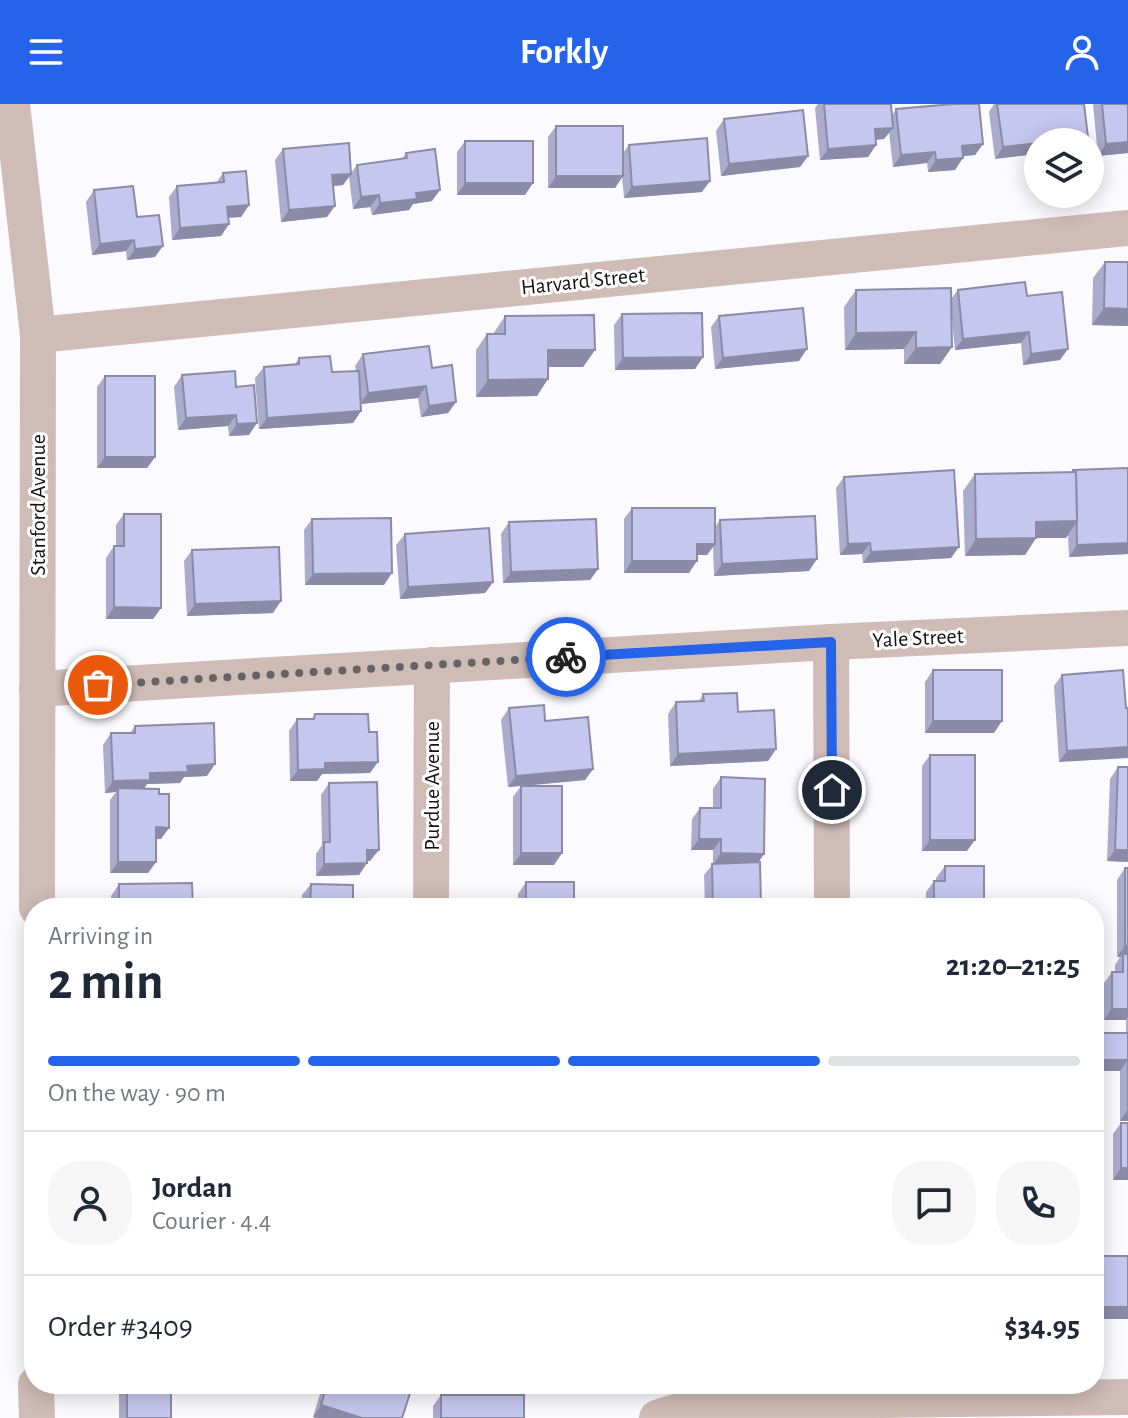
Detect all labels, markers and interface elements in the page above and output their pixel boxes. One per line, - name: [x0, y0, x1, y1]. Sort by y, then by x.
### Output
- icon: menu: [24, 30, 68, 74]
- icon: person: [1060, 30, 1104, 74]
- text: Forkly: [520, 34, 608, 70]
- map controls: [1024, 128, 1104, 208]
- button: layers: [1024, 128, 1104, 208]
- street label: Harvard Street: [520, 264, 646, 298]
- street label: Stanford Avenue: [27, 434, 49, 576]
- courier: [526, 617, 606, 697]
- street label: Yale Street: [872, 625, 964, 651]
- icon: bike: [544, 635, 588, 679]
- pin: [64, 651, 132, 719]
- icon: bag: [76, 663, 120, 707]
- street label: Purdue Avenue: [421, 721, 443, 851]
- pin: [798, 756, 866, 824]
- icon: home: [810, 768, 854, 812]
- text: Arriving in: [48, 923, 153, 949]
- text: 21:20–21:25: [946, 951, 1080, 981]
- text: 2 min: [48, 956, 163, 1008]
- text: On the way · 90 m: [48, 1080, 226, 1106]
- button: person: [48, 1161, 132, 1245]
- button: chat: [892, 1161, 976, 1245]
- button: phone: [996, 1161, 1080, 1245]
- text: Jordan: [152, 1173, 232, 1203]
- text: Courier · 4.4: [152, 1208, 271, 1234]
- text: Order #3409: [48, 1312, 193, 1342]
- text: $34.95: [1004, 1312, 1080, 1342]

